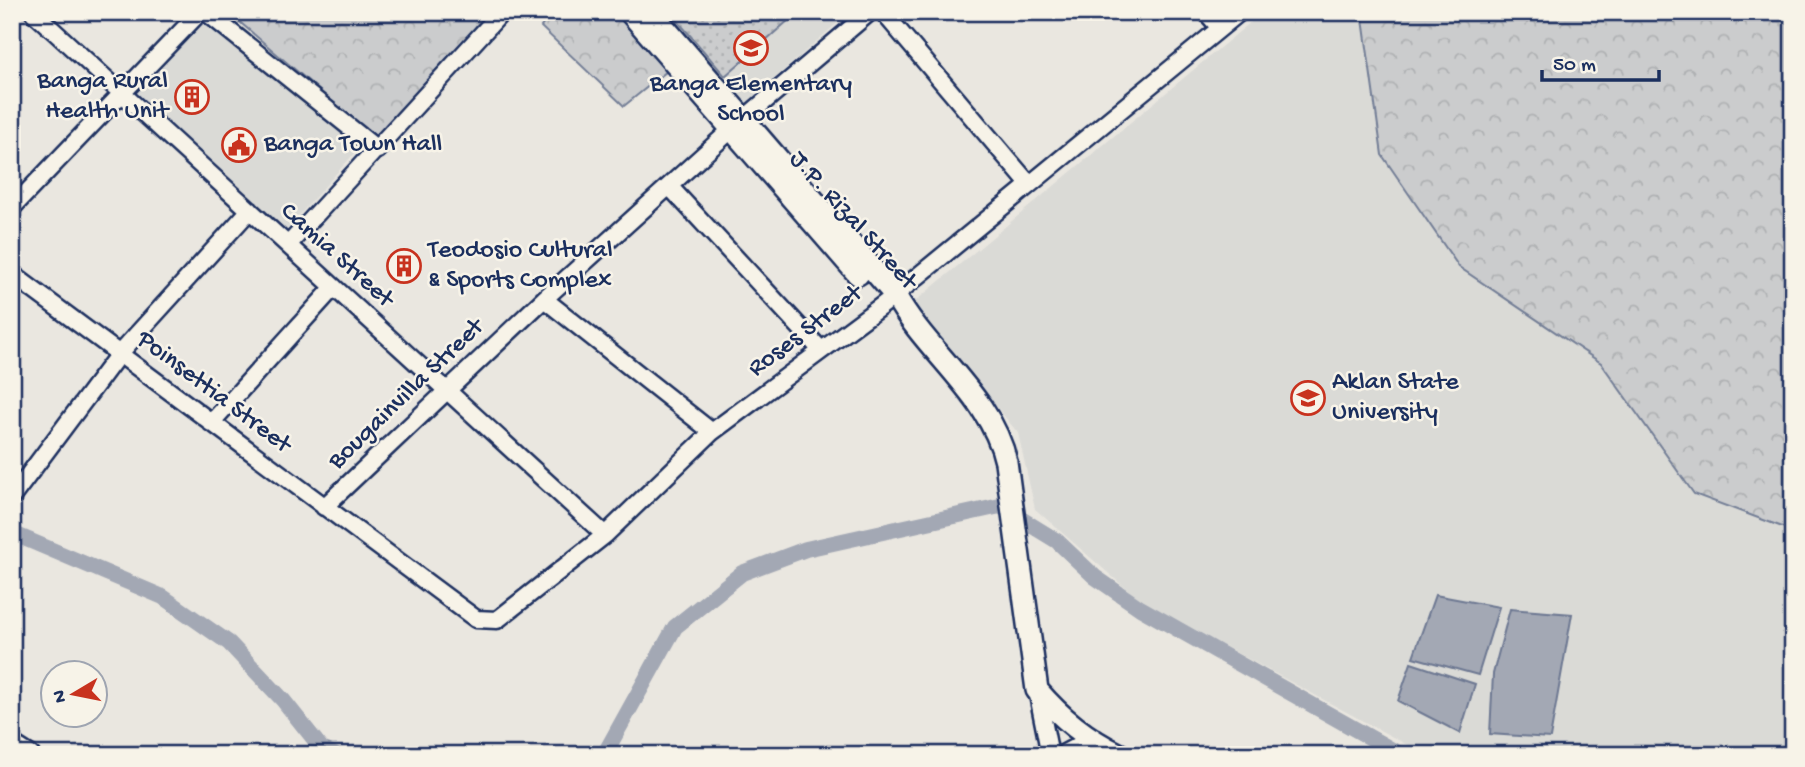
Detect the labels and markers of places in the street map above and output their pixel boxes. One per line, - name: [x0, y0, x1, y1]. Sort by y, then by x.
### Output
- school or university icon: Banga Elementary School: [732, 29, 770, 67]
- place label: Banga Rural Health Unit: [36, 67, 170, 128]
- place label: Banga Elementary School: [649, 70, 852, 131]
- building icon: Banga Rural Health Unit: [173, 78, 211, 116]
- public building icon: Banga Town Hall: [220, 126, 258, 164]
- place label: Banga Town Hall: [263, 130, 442, 161]
- place label: Teodosio Cultural & Sports Complex: [426, 236, 613, 297]
- building icon: Teodosio Cultural & Sports Complex: [385, 247, 423, 285]
- place label: Aklan State University: [1332, 368, 1459, 429]
- school or university icon: Aklan State University: [1289, 379, 1327, 417]

